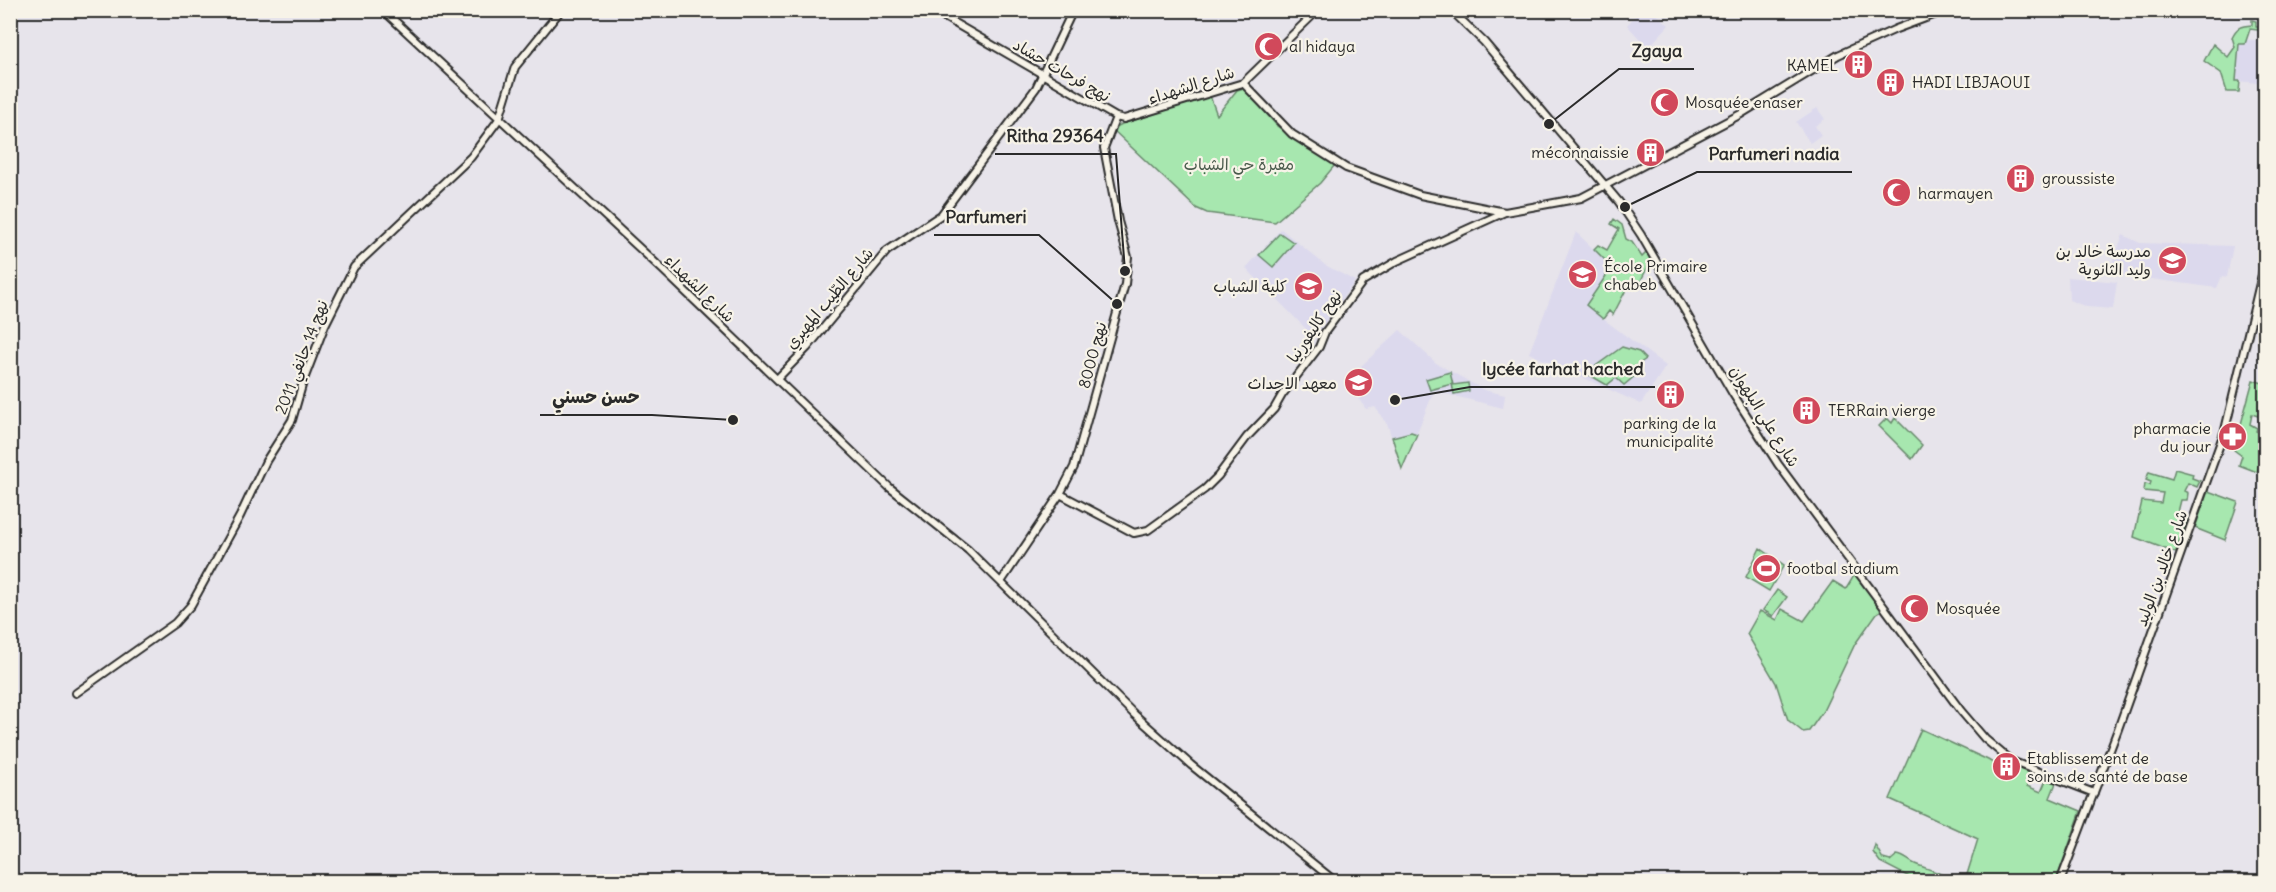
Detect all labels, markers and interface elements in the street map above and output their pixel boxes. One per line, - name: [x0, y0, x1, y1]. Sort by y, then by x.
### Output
- mosque icon: al hidaya: [1252, 30, 1284, 62]
- callout: Zgaya: [1619, 33, 1694, 69]
- street label: نهج فرحات حشاد: [1009, 34, 1114, 107]
- place label: al hidaya: [1289, 36, 1355, 56]
- text: Zgaya: [1632, 39, 1682, 62]
- building icon: KAMEL: [1843, 49, 1875, 81]
- place label: KAMEL: [1787, 55, 1838, 75]
- street label: شارع الشهداء: [1145, 62, 1237, 110]
- building icon: HADI LIBJAOUI: [1875, 66, 1907, 98]
- place label: HADI LIBJAOUI: [1912, 72, 2030, 92]
- mosque icon: Mosquée enaser: [1648, 86, 1680, 118]
- place label: Mosquée enaser: [1685, 92, 1803, 112]
- callout: Ritha 29364: [995, 118, 1116, 154]
- text: Ritha 29364: [1006, 124, 1104, 147]
- building icon: méconnaissie: [1634, 136, 1666, 168]
- callout: Parfumeri nadia: [1697, 136, 1852, 172]
- place label: méconnaissie: [1531, 142, 1629, 162]
- text: Parfumeri nadia: [1708, 142, 1840, 165]
- park label: مقبرة حي الشباب: [1184, 154, 1294, 179]
- building icon: groussiste: [2005, 162, 2037, 194]
- place label: groussiste: [2042, 168, 2115, 188]
- mosque icon: harmayen: [1881, 177, 1913, 209]
- place label: harmayen: [1918, 183, 1993, 203]
- callout: Parfumeri: [934, 199, 1039, 235]
- text: Parfumeri: [945, 205, 1027, 228]
- place label: مدرسة خالد بن وليد الثانوية: [2056, 241, 2151, 280]
- street label: شارع الطّيب المهيري: [781, 243, 879, 354]
- school or university icon: مدرسة خالد بن وليد الثانوية: [2156, 244, 2188, 276]
- street label: شارع الشهداء: [659, 250, 739, 328]
- place label: École Primaire chabeb: [1604, 256, 1707, 294]
- school or university icon: École Primaire chabeb: [1567, 259, 1599, 291]
- school or university icon: كلية الشباب: [1292, 270, 1324, 302]
- place label: كلية الشباب: [1213, 276, 1287, 296]
- street label: نهح كاليفورنيا: [1282, 286, 1346, 367]
- street label: نهج 14 جانفي 2011: [270, 297, 337, 419]
- street label: نهج 8000: [1073, 319, 1111, 391]
- callout: lycée farhat hached: [1470, 351, 1655, 387]
- text: lycée farhat hached: [1482, 357, 1644, 380]
- street label: شارع علي البلهوان: [1722, 362, 1804, 473]
- school or university icon: معهد الاحداث: [1342, 367, 1374, 399]
- place label: معهد الاحداث: [1248, 373, 1337, 393]
- callout: حسن حسني: [540, 379, 652, 415]
- building icon: parking de la municipalité: [1654, 379, 1686, 411]
- text: حسن حسني: [552, 385, 640, 413]
- building icon: TERRain vierge: [1791, 394, 1823, 426]
- place label: TERRain vierge: [1828, 400, 1936, 420]
- place label: parking de la municipalité: [1623, 413, 1717, 451]
- place label: pharmacie du jour: [2134, 418, 2211, 456]
- pharmacy icon: pharmacie du jour: [2216, 421, 2248, 453]
- street label: شارع خالد بن الوليد: [2131, 507, 2193, 630]
- sports icon: footbal stadium: [1750, 552, 1782, 584]
- place label: footbal stadium: [1787, 558, 1899, 578]
- mosque icon: Mosquée: [1899, 592, 1931, 624]
- place label: Mosquée: [1936, 598, 2000, 618]
- place label: Etablissement de soins de santé de base: [2027, 748, 2188, 786]
- building icon: Etablissement de soins de santé de base: [1990, 751, 2022, 783]

